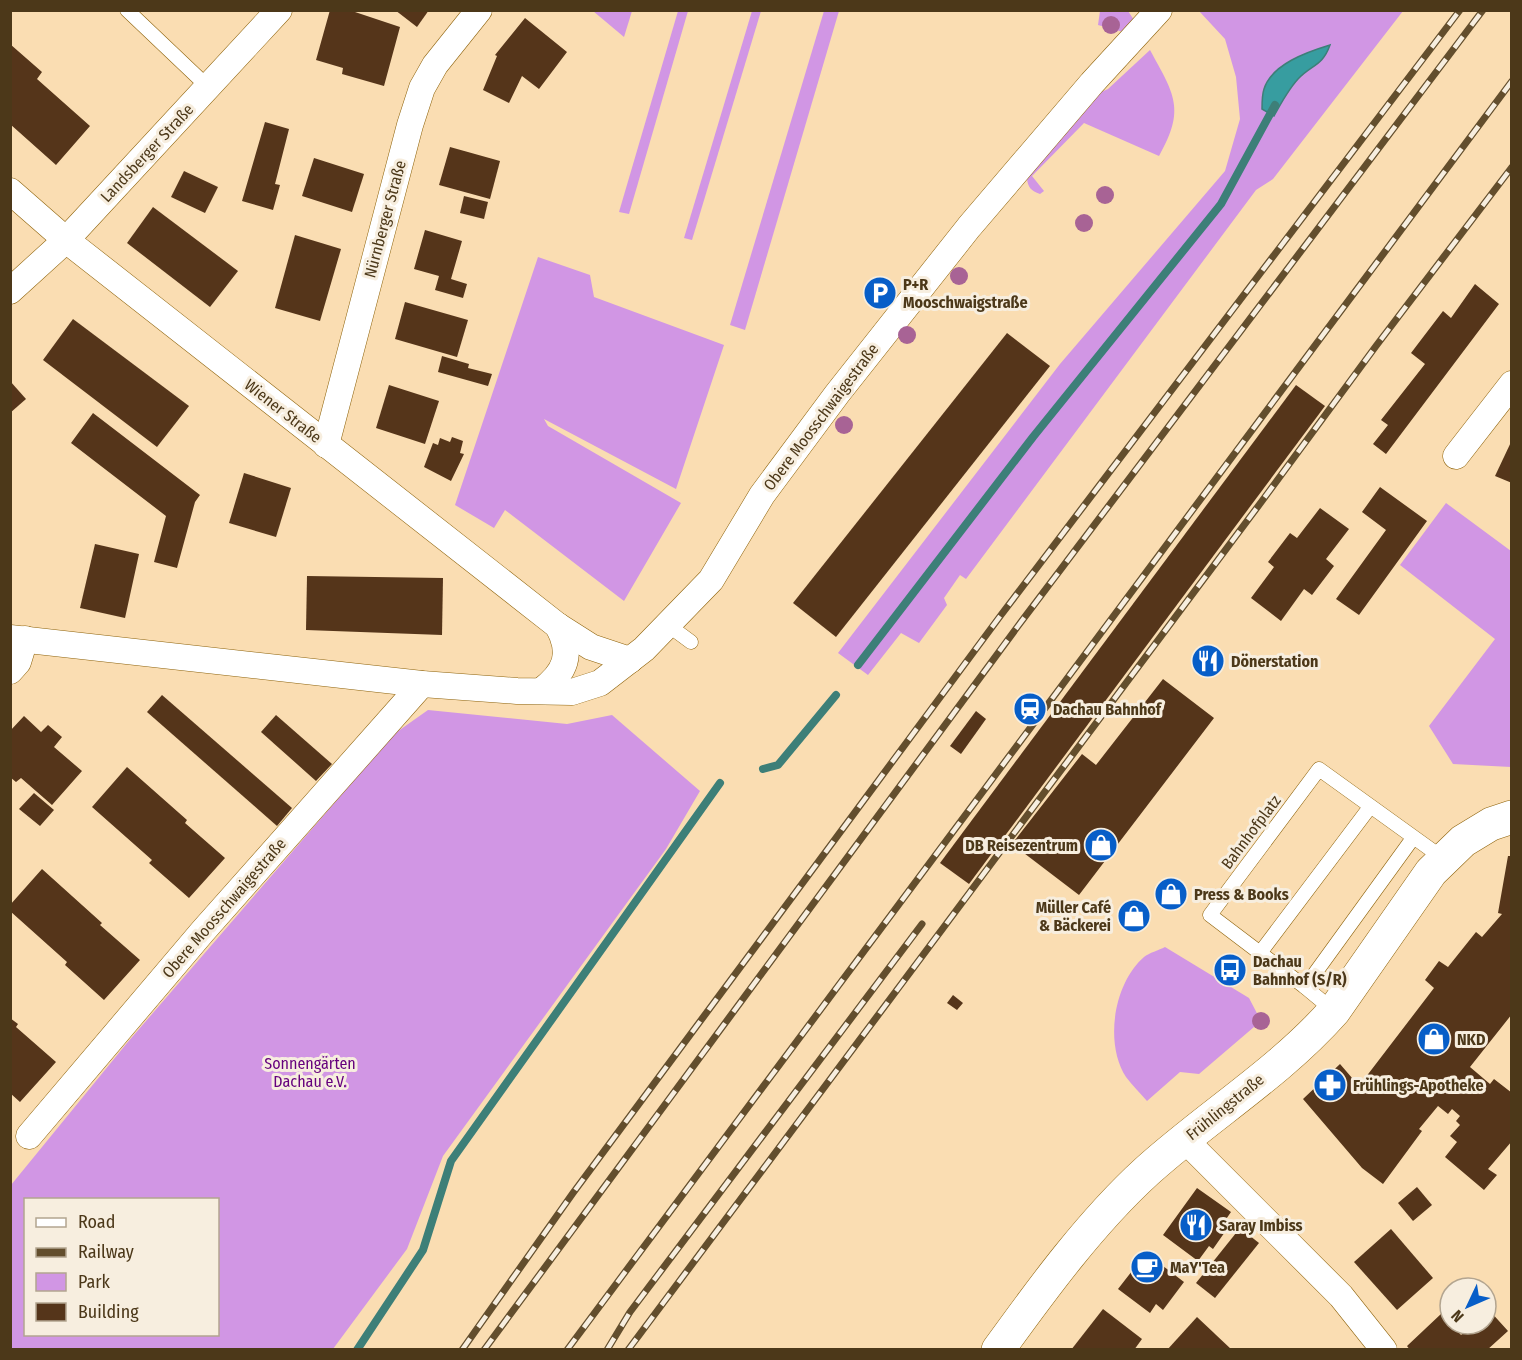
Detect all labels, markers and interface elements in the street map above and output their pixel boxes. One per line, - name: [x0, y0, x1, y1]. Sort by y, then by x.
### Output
- street label: Landsberger Straße: [97, 100, 197, 206]
- street label: Nürnberger Straße: [360, 158, 410, 280]
- parking icon: P+R Mooschwaigstraße: [862, 275, 898, 311]
- place label: P+R Mooschwaigstraße: [903, 275, 1028, 312]
- street label: Obere Moosschwaigestraße: [760, 340, 883, 494]
- street label: Wiener Straße: [241, 375, 325, 447]
- restaurant icon: Dönerstation: [1190, 643, 1226, 679]
- place label: Dönerstation: [1231, 652, 1318, 671]
- station icon: Dachau Bahnhof: [1012, 691, 1048, 727]
- place label: Dachau Bahnhof: [1053, 700, 1163, 719]
- street label: Bahnhofplatz: [1217, 791, 1285, 873]
- shop icon: DB Reisezentrum: [1083, 827, 1119, 863]
- street label: Obere Moosschwaigestraße: [158, 834, 290, 982]
- place label: DB Reisezentrum: [965, 836, 1078, 855]
- shop icon: Press & Books: [1153, 876, 1189, 912]
- place label: Press & Books: [1194, 885, 1289, 904]
- place label: Müller Café & Bäckerei: [1036, 898, 1111, 935]
- shop icon: Müller Café & Bäckerei: [1116, 898, 1152, 934]
- bus stop icon: Dachau Bahnhof (S/R): [1212, 952, 1248, 988]
- place label: Dachau Bahnhof (S/R): [1253, 952, 1347, 989]
- shop icon: NKD: [1416, 1021, 1452, 1057]
- place label: NKD: [1457, 1030, 1486, 1049]
- park label: Sonnengärten Dachau e.V.: [264, 1054, 356, 1091]
- pharmacy icon: Frühlings-Apotheke: [1312, 1067, 1348, 1103]
- street label: Frühlingstraße: [1182, 1070, 1268, 1144]
- place label: Frühlings-Apotheke: [1353, 1076, 1484, 1095]
- legend: [24, 1198, 219, 1336]
- restaurant icon: Saray Imbiss: [1178, 1207, 1214, 1243]
- text: Road: [78, 1211, 115, 1233]
- place label: Saray Imbiss: [1219, 1216, 1303, 1235]
- text: Railway: [78, 1241, 134, 1263]
- cafe icon: MaY'Tea: [1129, 1249, 1165, 1285]
- place label: MaY'Tea: [1170, 1258, 1225, 1277]
- text: Park: [78, 1271, 111, 1293]
- north arrow: [1438, 1276, 1498, 1336]
- text: Building: [78, 1301, 139, 1323]
- text: N: [1447, 1306, 1468, 1326]

